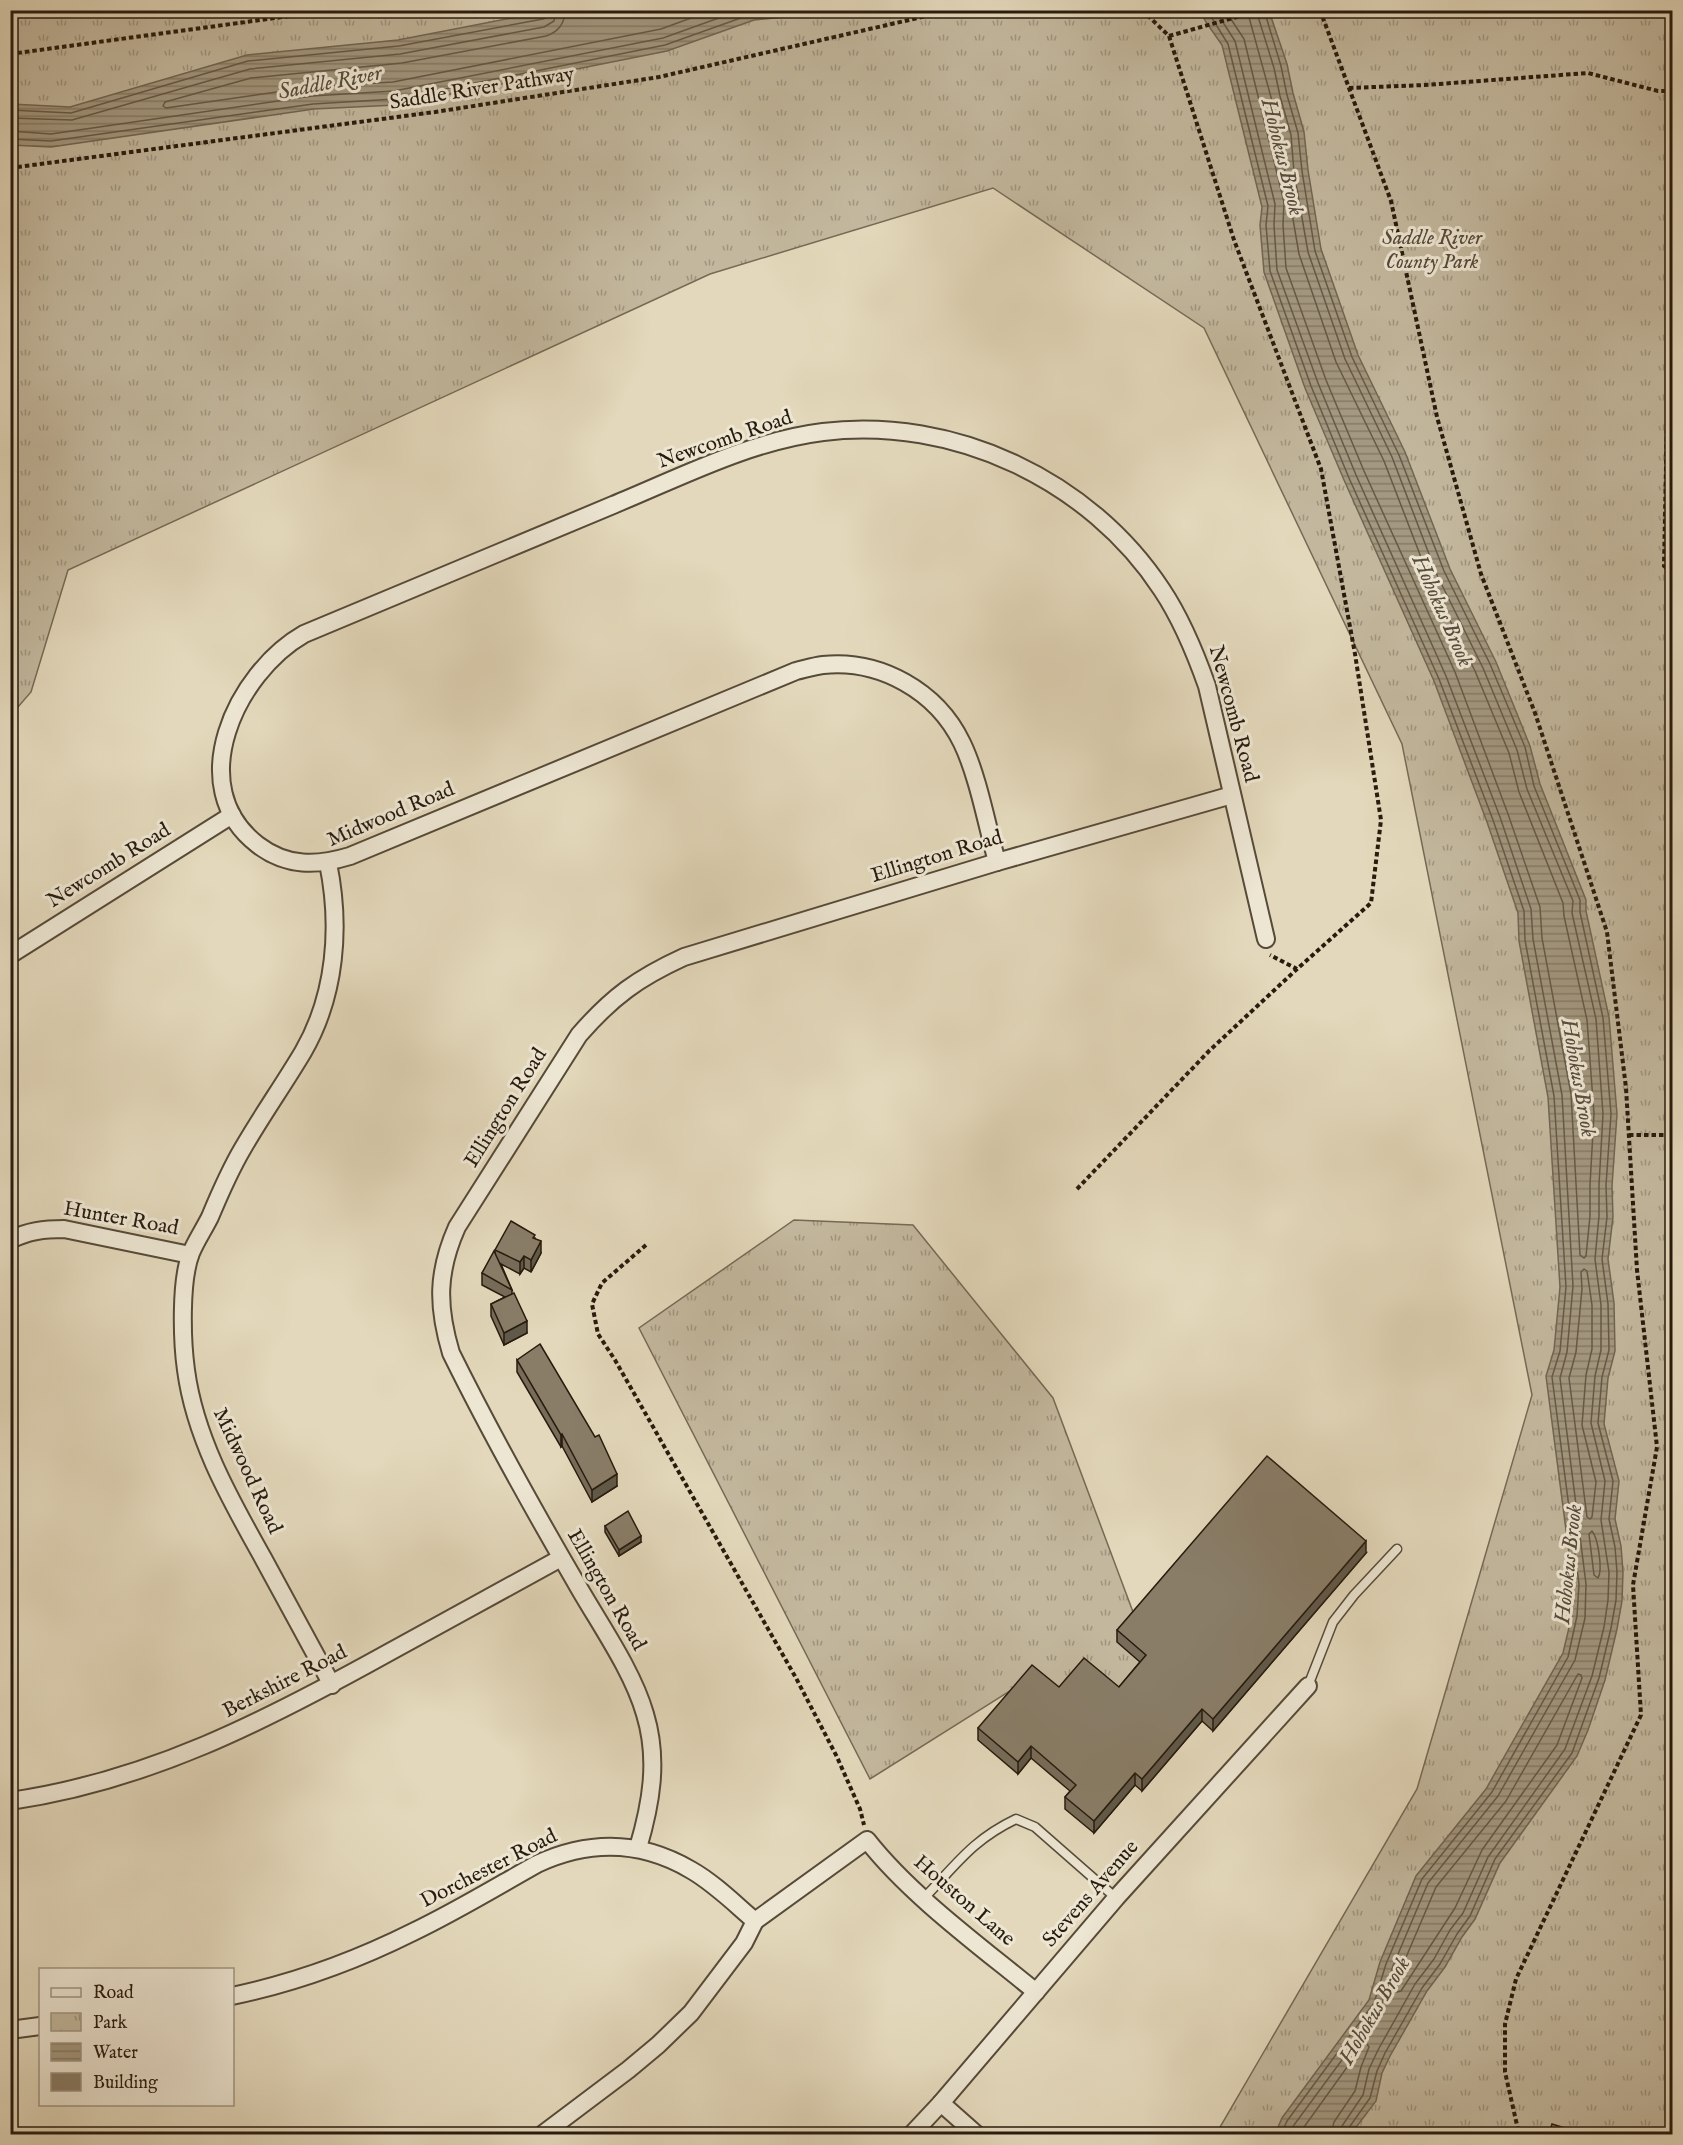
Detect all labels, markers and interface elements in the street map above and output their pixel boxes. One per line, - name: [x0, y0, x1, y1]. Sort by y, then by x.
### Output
- water label: Saddle River: [276, 59, 386, 107]
- street label: Saddle River Pathway: [388, 61, 577, 117]
- water label: Hohokus Brook: [1254, 95, 1310, 219]
- park label: Saddle River County Park: [1382, 225, 1483, 276]
- street label: Newcomb Road: [654, 404, 797, 476]
- water label: Hohokus Brook: [1404, 550, 1479, 672]
- street label: Newcomb Road: [1202, 643, 1264, 786]
- street label: Midwood Road: [323, 776, 460, 854]
- street label: Newcomb Road: [42, 817, 176, 915]
- street label: Ellington Road: [868, 824, 1007, 890]
- water label: Hohokus Brook: [1554, 1016, 1602, 1140]
- street label: Ellington Road: [459, 1043, 554, 1173]
- street label: Hunter Road: [61, 1196, 181, 1243]
- street label: Midwood Road: [206, 1404, 288, 1539]
- water label: Hohokus Brook: [1549, 1503, 1589, 1626]
- street label: Ellington Road: [560, 1524, 652, 1656]
- street label: Berkshire Road: [218, 1639, 352, 1725]
- street label: Dorchester Road: [416, 1823, 562, 1915]
- street label: Stevens Avenue: [1037, 1834, 1145, 1953]
- street label: Houston Lane: [908, 1849, 1021, 1953]
- water label: Hohokus Brook: [1332, 1952, 1417, 2071]
- legend: [39, 1968, 234, 2106]
- text: Road: [93, 1982, 134, 2005]
- text: Park: [93, 2012, 128, 2035]
- text: Water: [93, 2042, 138, 2065]
- text: Building: [93, 2072, 158, 2095]

